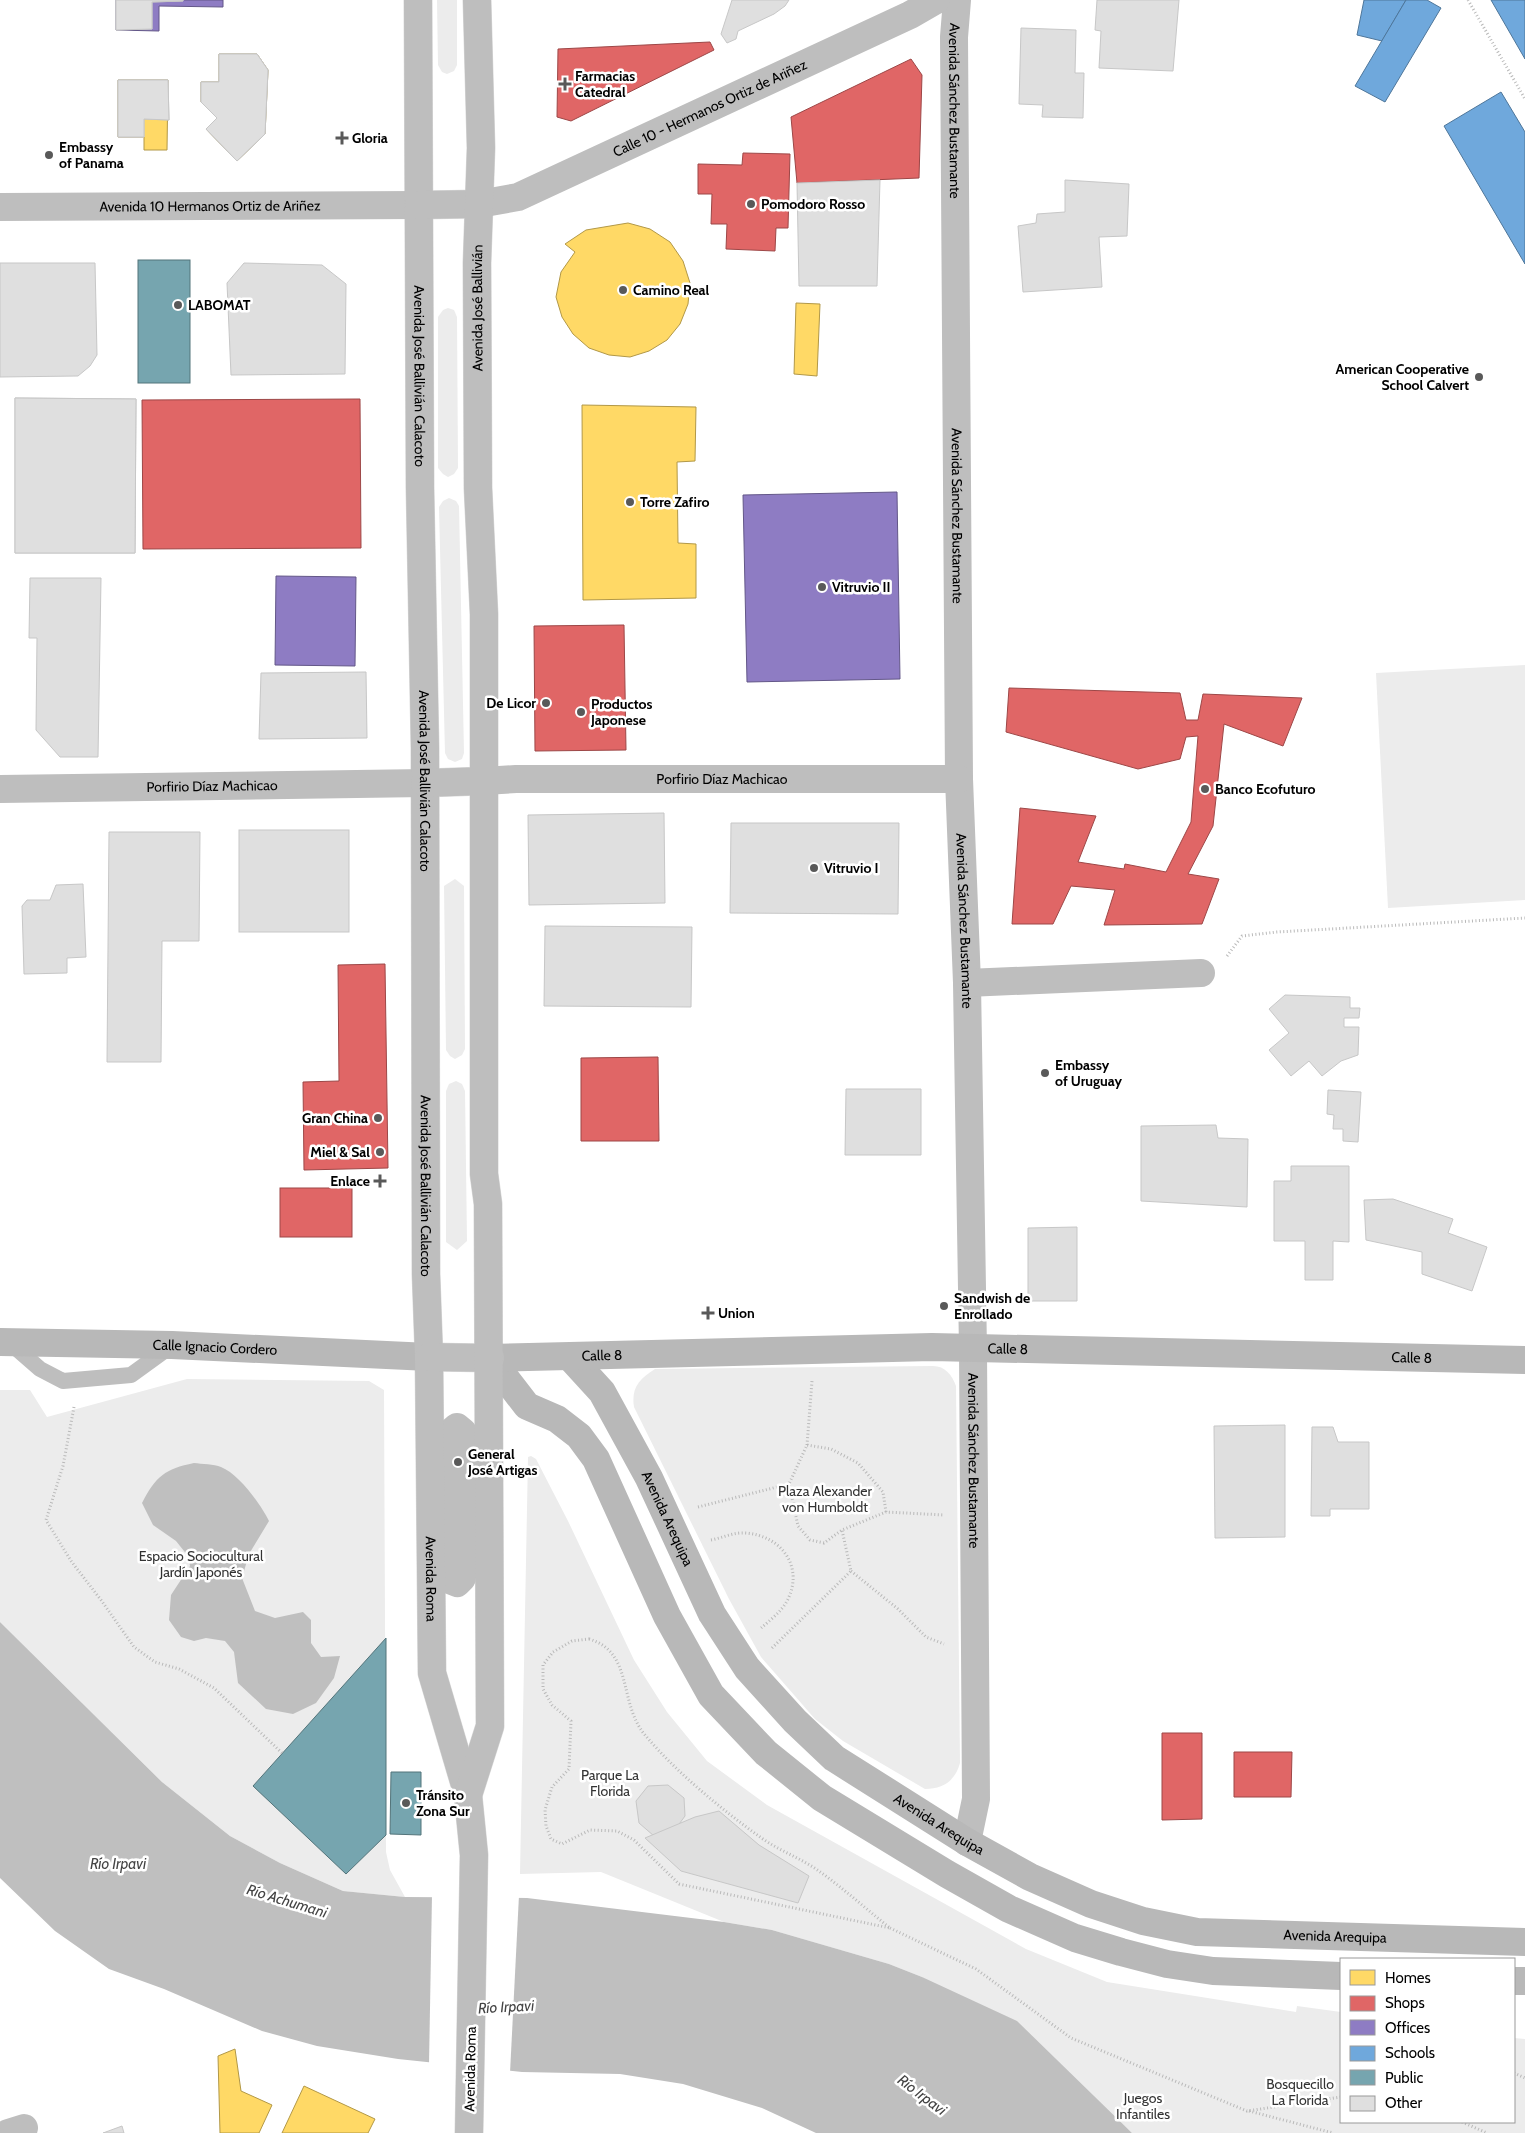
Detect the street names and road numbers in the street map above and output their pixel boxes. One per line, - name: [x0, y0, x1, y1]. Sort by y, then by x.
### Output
- street label: Avenida Sánchez Bustamante: [945, 22, 964, 199]
- street label: Calle 10 - Hermanos Ortiz de Ariñez: [610, 55, 810, 161]
- street label: Avenida 10 Hermanos Ortiz de Ariñez: [99, 196, 321, 216]
- street label: Avenida José Ballivián: [468, 244, 487, 371]
- street label: Avenida José Ballivián Calacoto: [410, 285, 429, 467]
- street label: Avenida Sánchez Bustamante: [948, 428, 967, 604]
- street label: Avenida José Ballivián Calacoto: [415, 690, 434, 872]
- street label: Porfirio Díaz Machicao: [656, 770, 788, 788]
- street label: Porfirio Díaz Machicao: [146, 776, 278, 796]
- street label: Avenida Sánchez Bustamante: [952, 833, 976, 1009]
- street label: Avenida José Ballivián Calacoto: [417, 1095, 435, 1277]
- street label: Calle Ignacio Cordero: [152, 1336, 278, 1359]
- street label: Calle 8: [987, 1339, 1028, 1358]
- street label: Calle 8: [581, 1346, 623, 1365]
- street label: Calle 8: [1391, 1348, 1432, 1367]
- street label: Avenida Sánchez Bustamante: [964, 1373, 983, 1549]
- street label: Avenida Arequipa: [638, 1467, 698, 1569]
- street label: Avenida Roma: [422, 1536, 441, 1622]
- street label: Avenida Arequipa: [890, 1789, 988, 1859]
- street label: Avenida Arequipa: [1283, 1926, 1387, 1947]
- street label: Avenida Roma: [460, 2026, 480, 2112]

